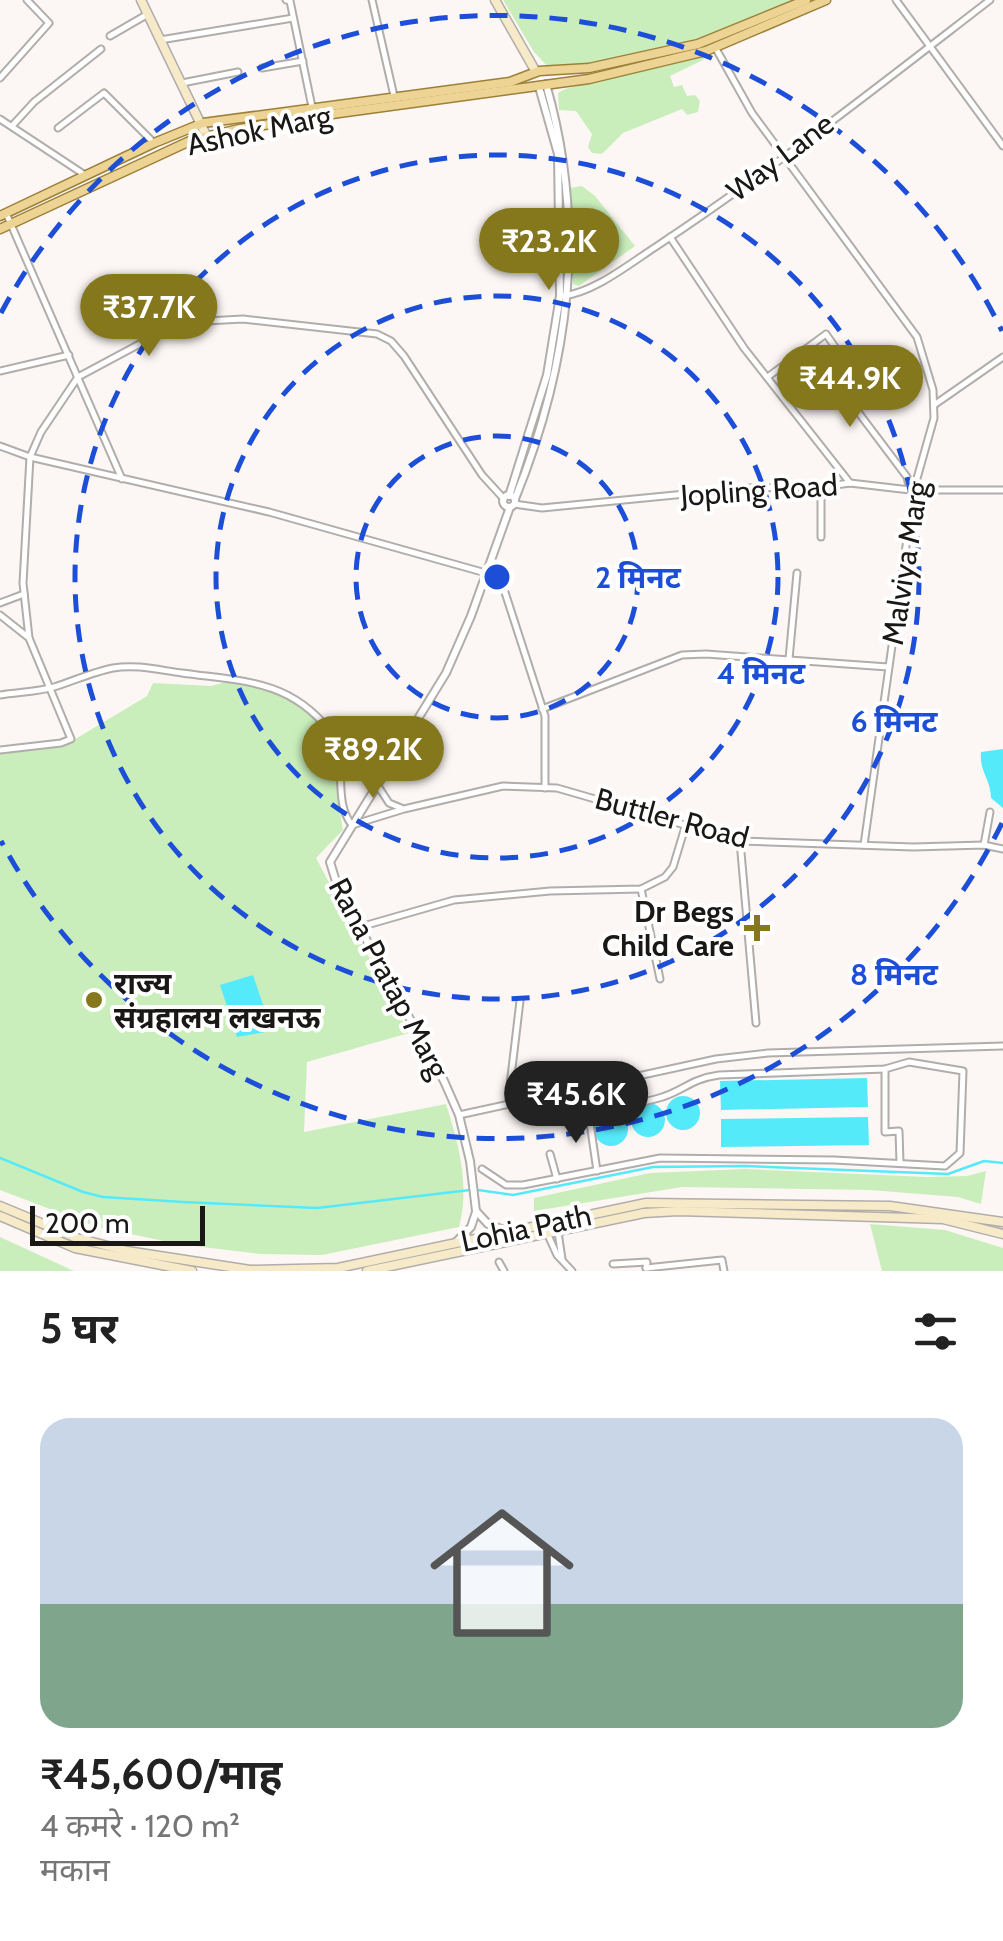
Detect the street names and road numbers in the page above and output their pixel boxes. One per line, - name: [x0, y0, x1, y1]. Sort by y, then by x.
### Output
- street label: Ashok Marg: [183, 96, 336, 163]
- street label: Way Lane: [719, 105, 841, 209]
- street label: Jopling Road: [678, 466, 839, 514]
- street label: Malviya Marg: [874, 477, 936, 648]
- street label: Buttler Road: [591, 780, 753, 856]
- street label: Rana Pratap Marg: [321, 872, 458, 1085]
- street label: Lohia Path: [457, 1196, 595, 1260]

